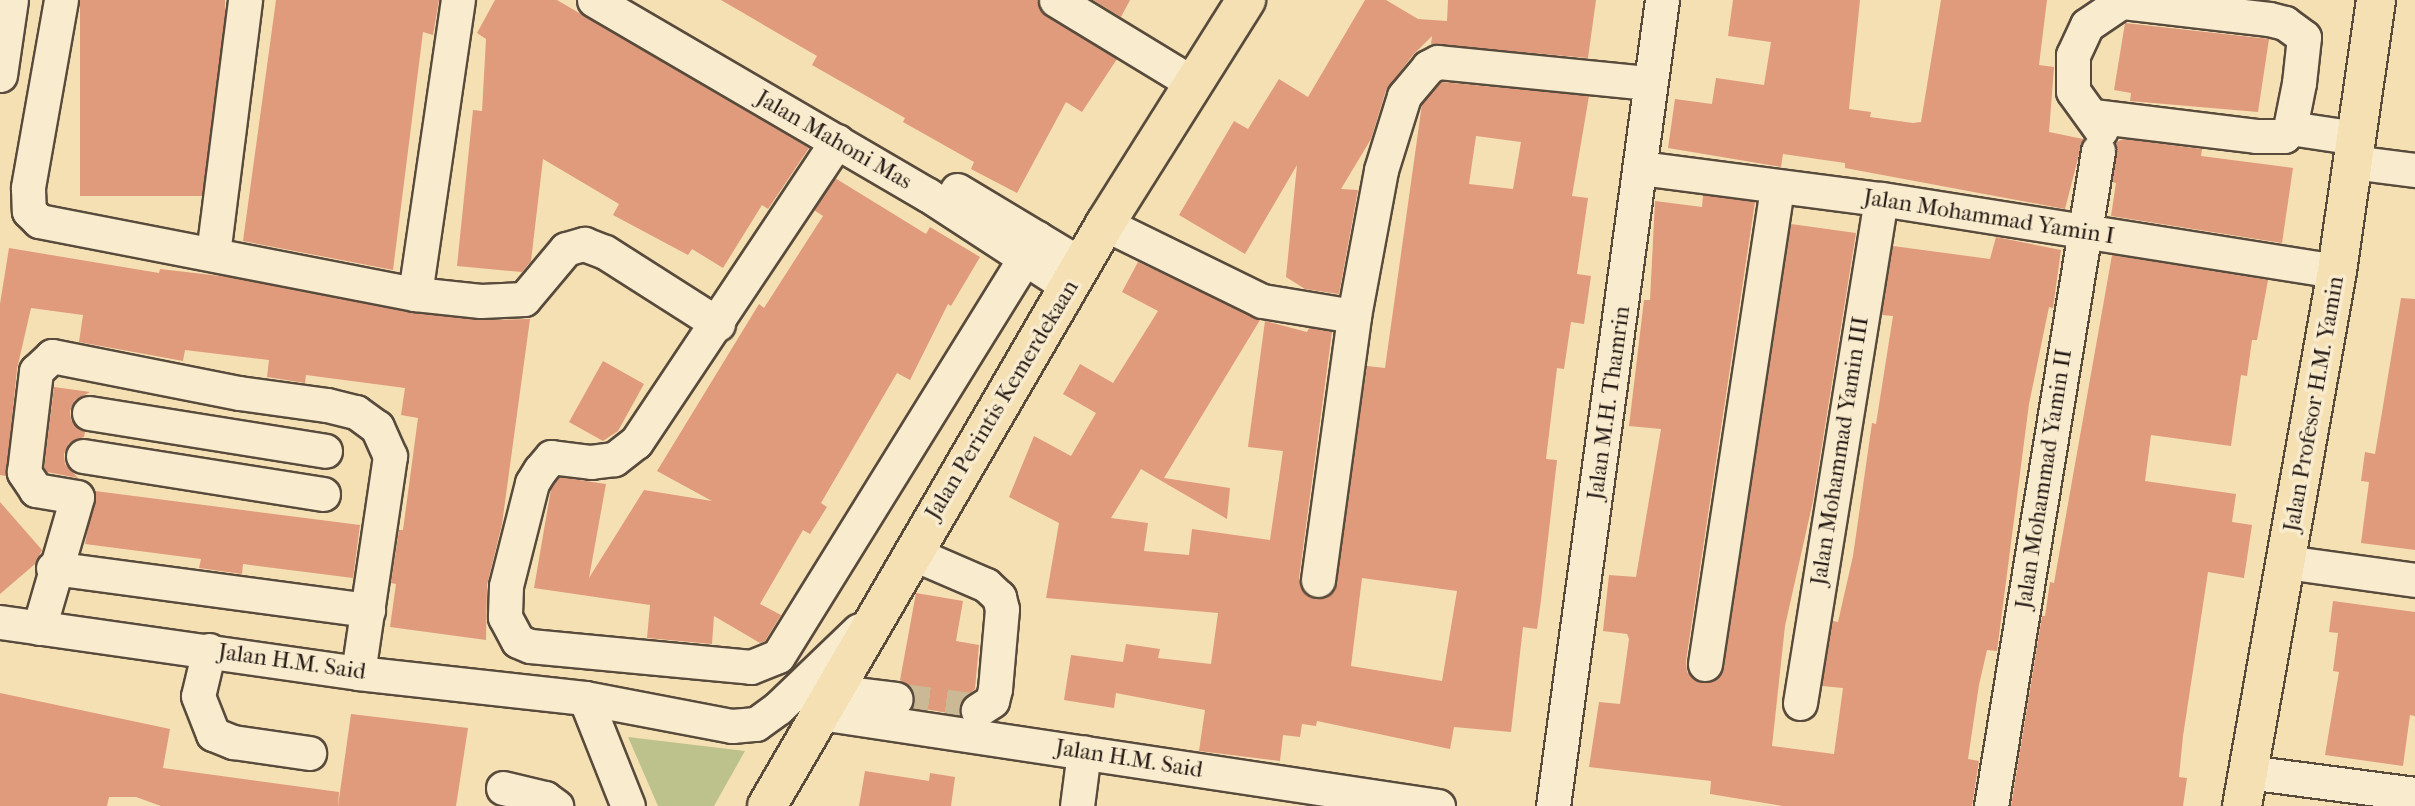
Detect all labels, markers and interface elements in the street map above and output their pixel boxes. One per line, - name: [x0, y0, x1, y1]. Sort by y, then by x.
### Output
- street label: Jalan Mahoni Mas: [751, 84, 917, 196]
- street label: Jalan Mohammad Yamin I: [1861, 184, 2117, 250]
- street label: Jalan Profesor H.M. Yamin: [2278, 274, 2350, 534]
- street label: Jalan Perintis Kemerdekaan: [919, 275, 1085, 525]
- street label: Jalan M.H. Thamrin: [1582, 304, 1636, 502]
- street label: Jalan Mohammad Yamin III: [1805, 315, 1875, 587]
- street label: Jalan Mohammad Yamin II: [2010, 347, 2078, 611]
- street label: Jalan H.M. Said: [216, 638, 368, 686]
- street label: Jalan H.M. Said: [1053, 734, 1205, 784]

